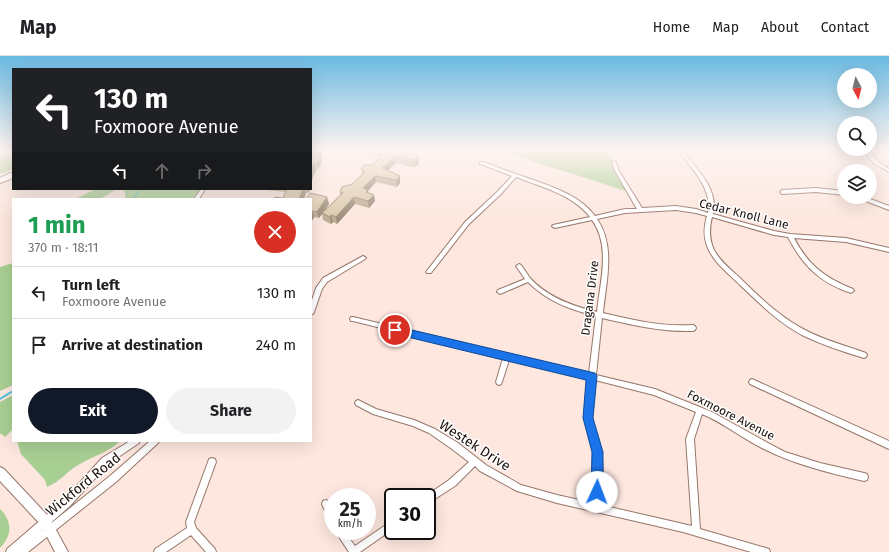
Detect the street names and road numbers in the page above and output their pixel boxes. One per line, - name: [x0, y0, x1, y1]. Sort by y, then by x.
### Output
- street label: Cedar Knoll Lane: [698, 196, 790, 232]
- street label: Dragana Drive: [578, 260, 602, 336]
- street label: Foxmoore Avenue: [685, 387, 777, 443]
- street label: Westek Drive: [436, 416, 514, 475]
- street label: Wickford Road: [42, 449, 124, 520]

